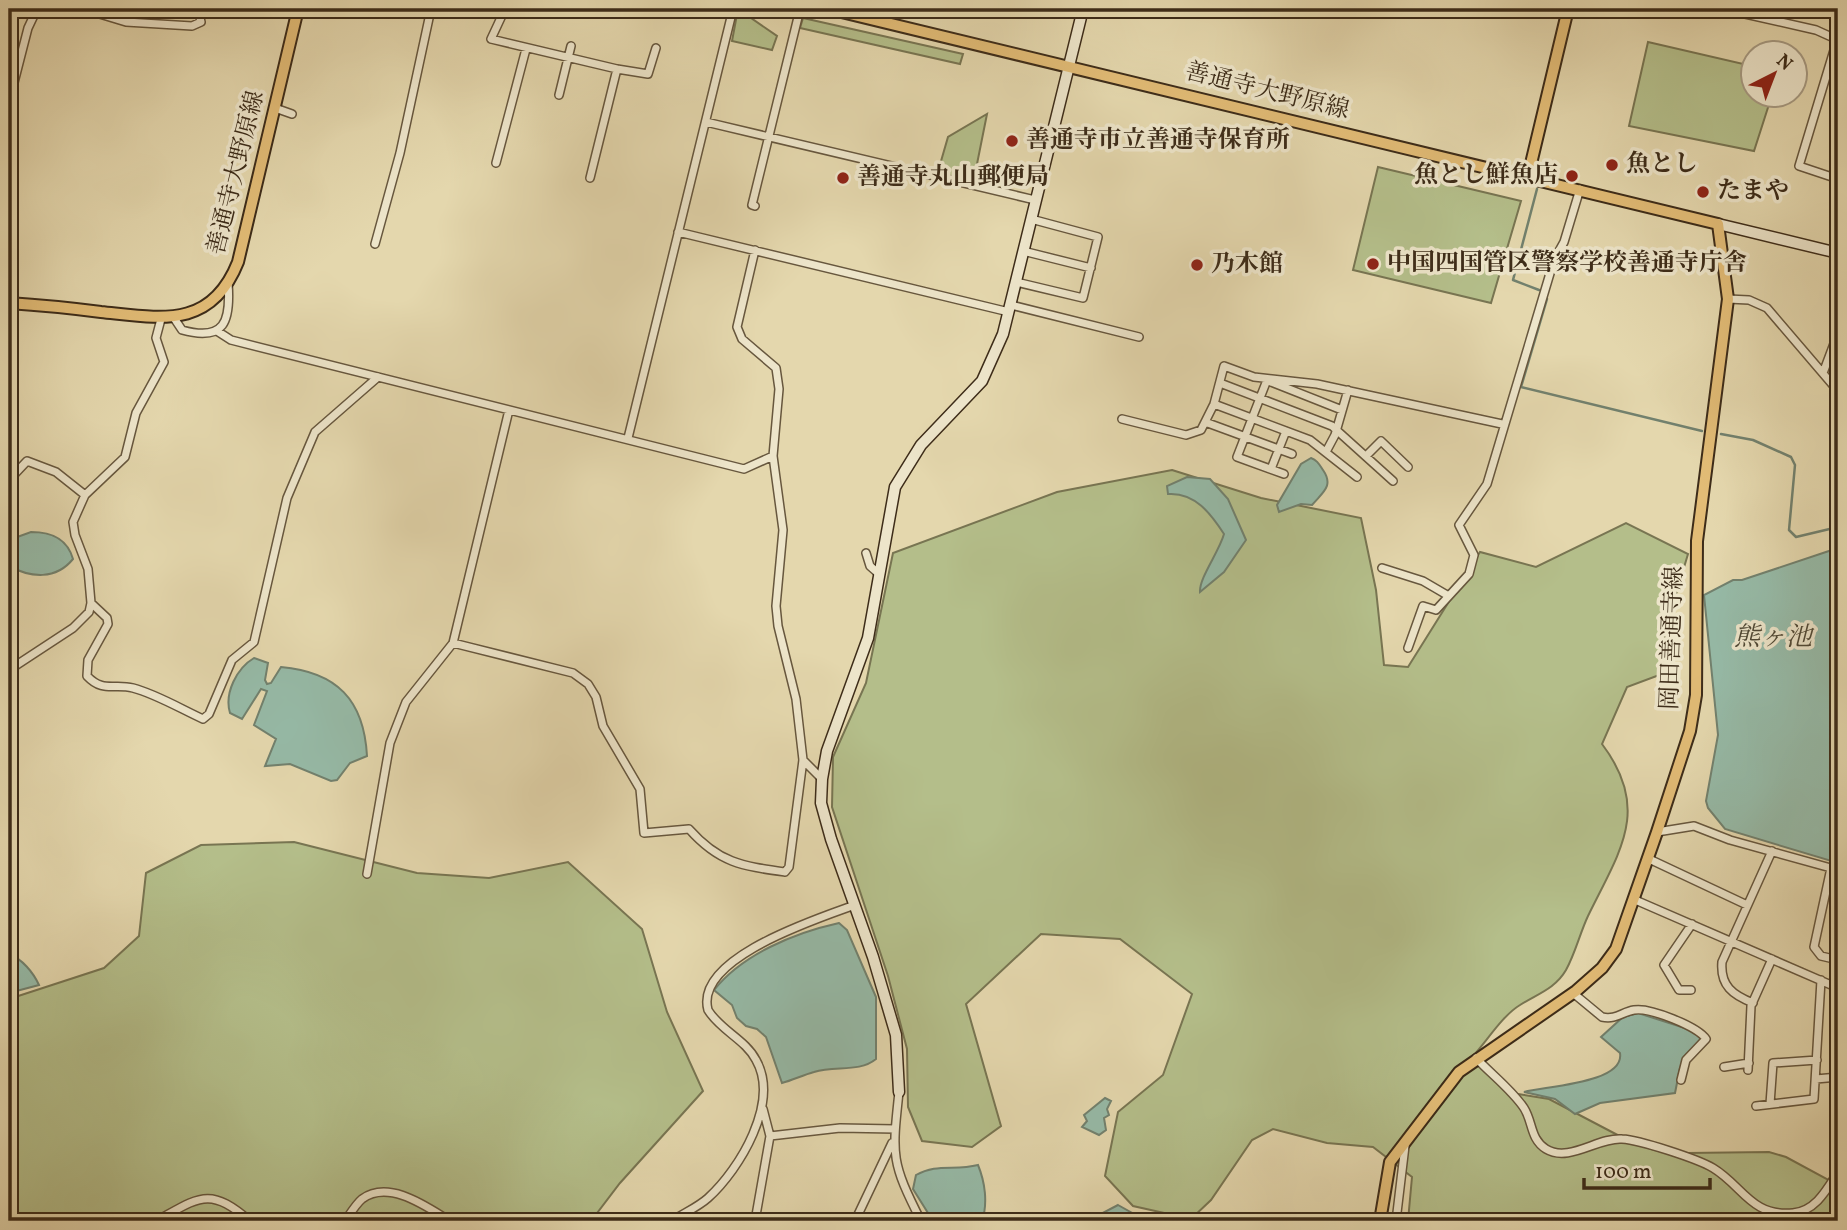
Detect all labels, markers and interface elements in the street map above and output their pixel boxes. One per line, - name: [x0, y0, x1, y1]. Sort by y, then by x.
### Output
- north arrow: [1738, 38, 1808, 108]
- text: N: [1770, 49, 1798, 77]
- street label: 善通寺大野原線: [1181, 55, 1353, 129]
- street label: 善通寺大野原線: [200, 87, 274, 259]
- place label: 善通寺市立善通寺保育所: [1026, 124, 1290, 158]
- marker: 善通寺市立善通寺保育所: [1004, 133, 1020, 149]
- place label: 魚とし: [1626, 148, 1698, 182]
- marker: 魚とし: [1604, 157, 1620, 173]
- place label: 魚とし鮮魚店: [1414, 159, 1558, 193]
- place label: 善通寺丸山郵便局: [857, 161, 1049, 195]
- marker: 魚とし鮮魚店: [1564, 168, 1580, 184]
- marker: 善通寺丸山郵便局: [835, 170, 851, 186]
- place label: たまや: [1717, 175, 1789, 209]
- marker: たまや: [1695, 184, 1711, 200]
- place label: 中国四国管区警察学校善通寺庁舎: [1387, 247, 1747, 281]
- place label: 乃木館: [1211, 248, 1283, 282]
- marker: 中国四国管区警察学校善通寺庁舎: [1365, 256, 1381, 272]
- marker: 乃木館: [1189, 257, 1205, 273]
- street label: 岡田善通寺線: [1653, 565, 1693, 711]
- water label: 熊ヶ池: [1734, 620, 1815, 656]
- scale bar: [1584, 1146, 1710, 1190]
- text: 100 m: [1595, 1158, 1652, 1187]

